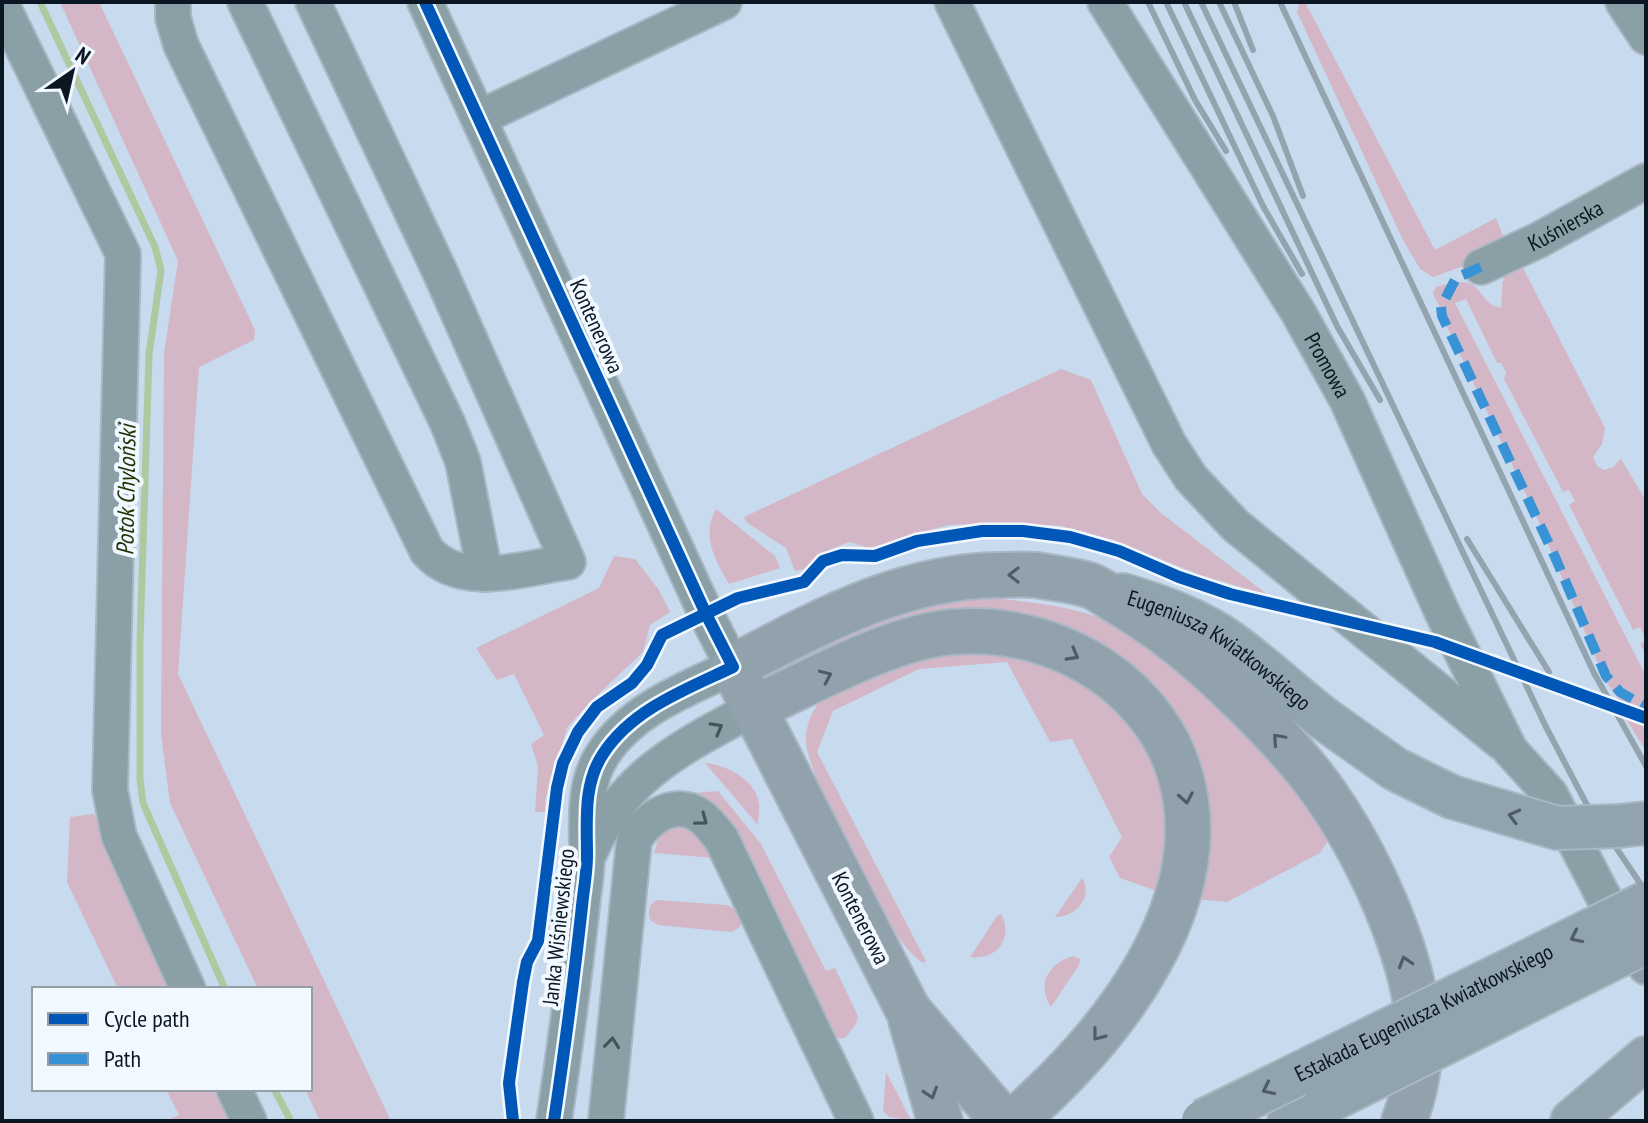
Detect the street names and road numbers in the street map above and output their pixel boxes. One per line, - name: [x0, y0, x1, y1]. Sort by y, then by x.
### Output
- street label: Kuśnierska: [1523, 194, 1608, 257]
- street label: Kontenerowa: [564, 275, 630, 377]
- street label: Promowa: [1298, 328, 1357, 403]
- street label: Eugeniusza Kwiatkowskiego: [1124, 583, 1317, 717]
- street label: Janka Wiśniewskiego: [536, 847, 580, 1008]
- street label: Kontenerowa: [826, 867, 896, 969]
- street label: Estakada Eugeniusza Kwiatkowskiego: [1290, 937, 1558, 1088]

